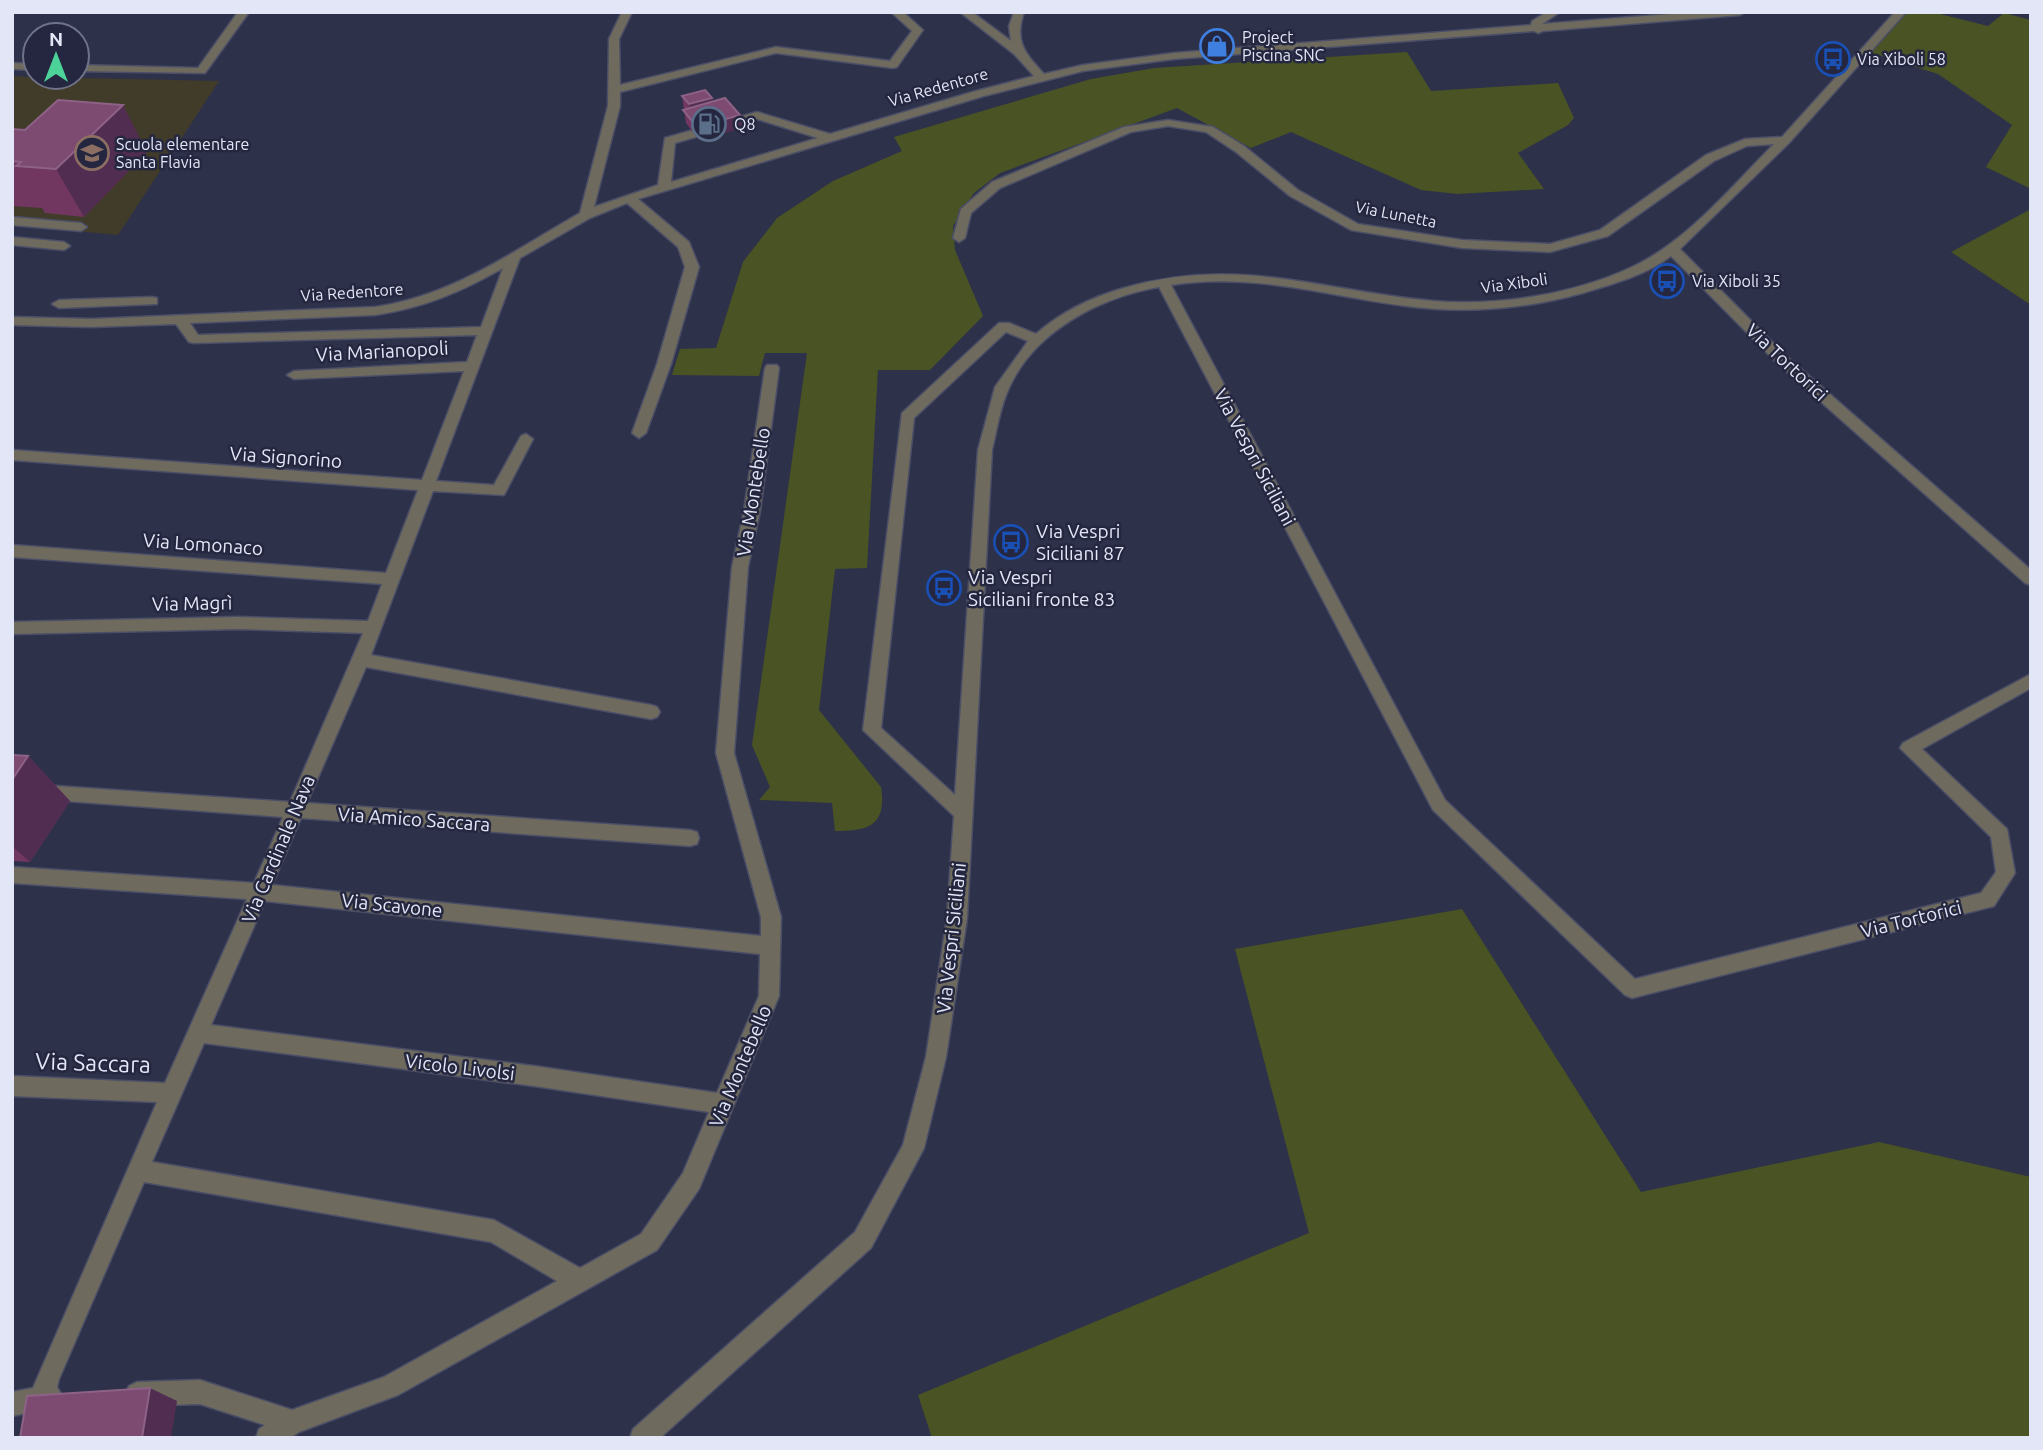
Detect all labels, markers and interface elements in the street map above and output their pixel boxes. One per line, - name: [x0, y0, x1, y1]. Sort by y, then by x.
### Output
- north arrow: [21, 21, 91, 91]
- shop icon: Project Piscina SNC: [1198, 27, 1236, 65]
- text: N: [49, 28, 63, 50]
- place label: Project Piscina SNC: [1242, 28, 1325, 64]
- bus stop icon: Via Xiboli 58: [1814, 40, 1852, 78]
- place label: Via Xiboli 58: [1857, 50, 1946, 68]
- street label: Via Redentore: [886, 64, 990, 110]
- fuel station icon: Q8: [690, 105, 728, 143]
- place label: Q8: [734, 115, 755, 133]
- school or university icon: Scuola elementare Santa Flavia: [73, 134, 111, 172]
- place label: Scuola elementare Santa Flavia: [116, 135, 249, 171]
- street label: Via Lunetta: [1354, 197, 1438, 231]
- bus stop icon: Via Xiboli 35: [1648, 262, 1686, 300]
- street label: Via Xiboli: [1480, 269, 1548, 297]
- place label: Via Xiboli 35: [1692, 272, 1781, 290]
- street label: Via Redentore: [300, 279, 404, 305]
- street label: Via Tortorici: [1742, 319, 1832, 405]
- street label: Via Marianopoli: [315, 337, 449, 365]
- street label: Via Vespri Siciliani: [1210, 385, 1300, 529]
- street label: Via Montebello: [732, 426, 774, 558]
- street label: Via Signorino: [229, 442, 343, 472]
- place label: Via Vespri Siciliani 87: [1036, 520, 1125, 564]
- bus stop icon: Via Vespri Siciliani 87: [992, 523, 1030, 561]
- street label: Via Lomonaco: [142, 529, 264, 559]
- place label: Via Vespri Siciliani fronte 83: [968, 566, 1115, 610]
- bus stop icon: Via Vespri Siciliani fronte 83: [925, 569, 963, 607]
- street label: Via Magrì: [152, 591, 232, 615]
- street label: Via Cardinale Nava: [237, 772, 319, 926]
- street label: Via Amico Saccara: [337, 803, 491, 835]
- street label: Via Vespri Siciliani: [932, 861, 970, 1015]
- street label: Via Scavone: [340, 889, 444, 921]
- street label: Via Tortorici: [1858, 896, 1964, 942]
- street label: Via Montebello: [704, 1002, 776, 1130]
- street label: Via Saccara: [35, 1048, 151, 1077]
- street label: Vicolo Livolsi: [404, 1049, 516, 1085]

